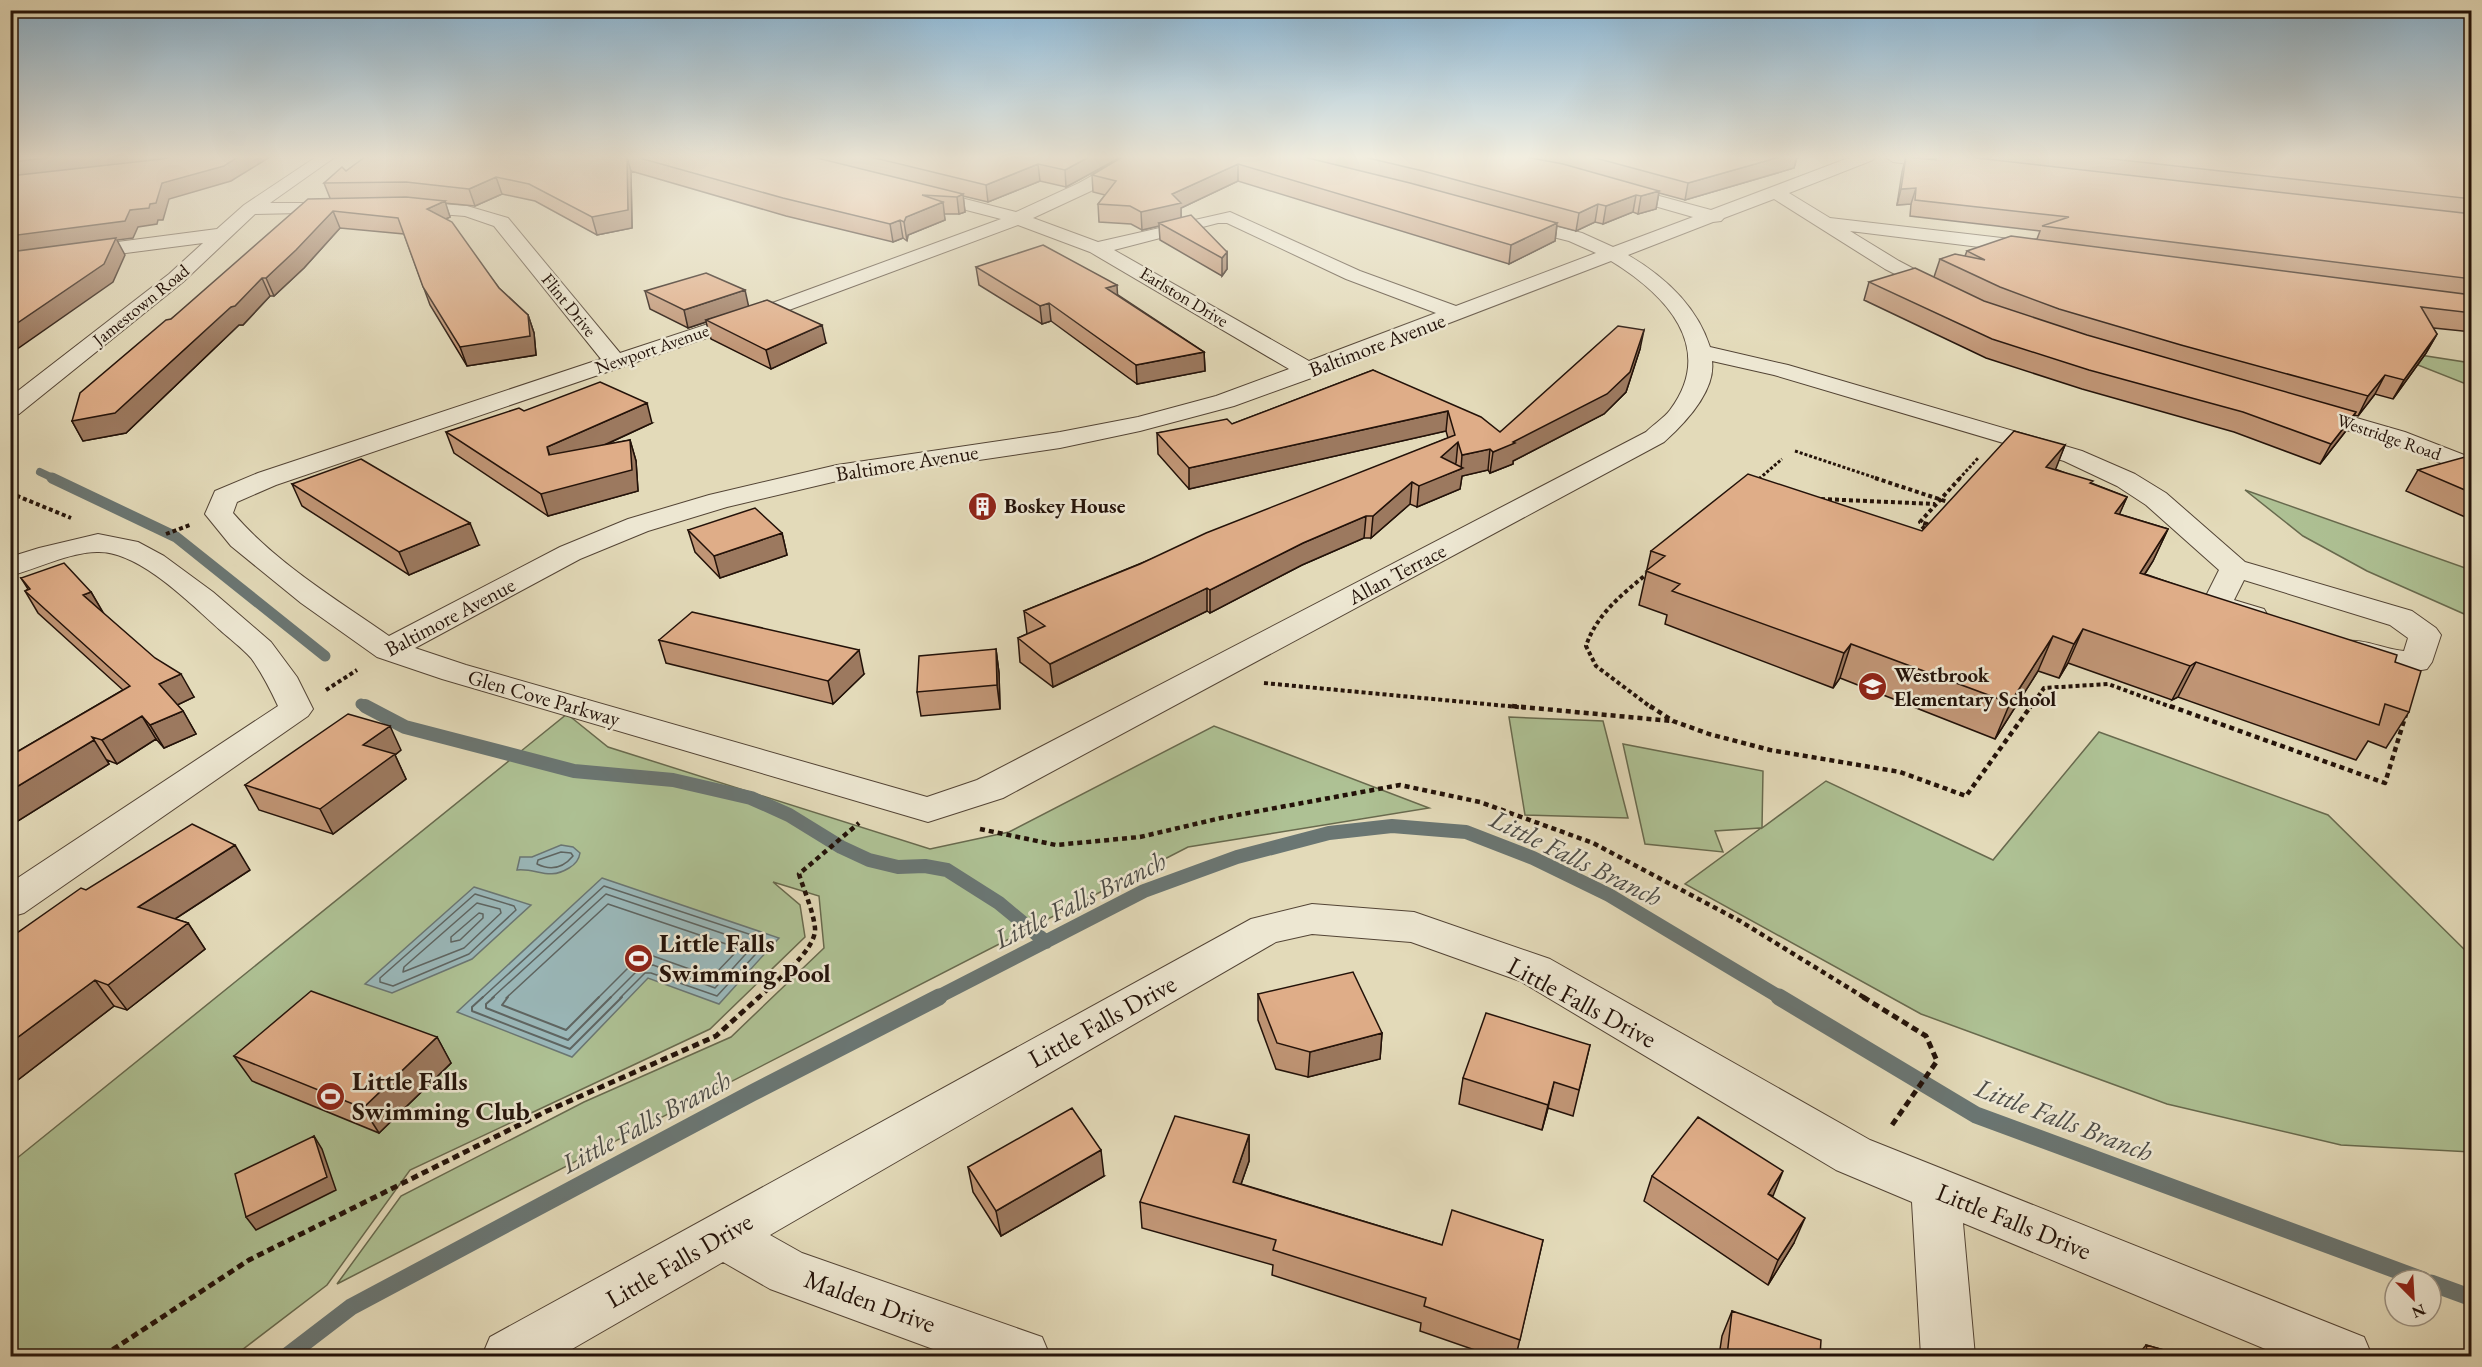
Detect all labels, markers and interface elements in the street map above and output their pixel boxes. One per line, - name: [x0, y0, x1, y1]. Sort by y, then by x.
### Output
- street label: Jamestown Road: [86, 258, 194, 352]
- street label: Earlston Drive: [1136, 261, 1233, 332]
- street label: Flint Drive: [537, 268, 602, 341]
- street label: Baltimore Avenue: [1305, 306, 1449, 383]
- street label: Newport Avenue: [592, 318, 712, 379]
- street label: Westridge Road: [2334, 408, 2445, 465]
- street label: Baltimore Avenue: [834, 438, 980, 487]
- building icon: Boskey House: [967, 490, 999, 522]
- place label: Boskey House: [1004, 492, 1126, 519]
- street label: Allan Terrace: [1342, 537, 1450, 611]
- street label: Baltimore Avenue: [380, 571, 520, 662]
- place label: Westbrook Elementary School: [1894, 661, 2056, 712]
- street label: Glen Cove Parkway: [465, 663, 624, 732]
- school or university icon: Westbrook Elementary School: [1857, 671, 1889, 703]
- water label: Little Falls Branch: [1483, 800, 1668, 914]
- water label: Little Falls Branch: [987, 843, 1172, 957]
- place label: Little Falls Swimming Pool: [659, 926, 831, 990]
- sports icon: Little Falls Swimming Pool: [622, 942, 654, 974]
- street label: Little Falls Drive: [1502, 948, 1662, 1056]
- street label: Little Falls Drive: [1022, 966, 1182, 1076]
- water label: Little Falls Branch: [554, 1062, 737, 1181]
- place label: Little Falls Swimming Club: [352, 1064, 530, 1128]
- water label: Little Falls Branch: [1970, 1069, 2158, 1169]
- sports icon: Little Falls Swimming Club: [315, 1080, 347, 1112]
- street label: Little Falls Drive: [1932, 1175, 2096, 1267]
- street label: Little Falls Drive: [599, 1204, 759, 1316]
- street label: Malden Drive: [800, 1262, 940, 1340]
- north arrow: [2383, 1268, 2443, 1328]
- text: N: [2409, 1299, 2429, 1323]

